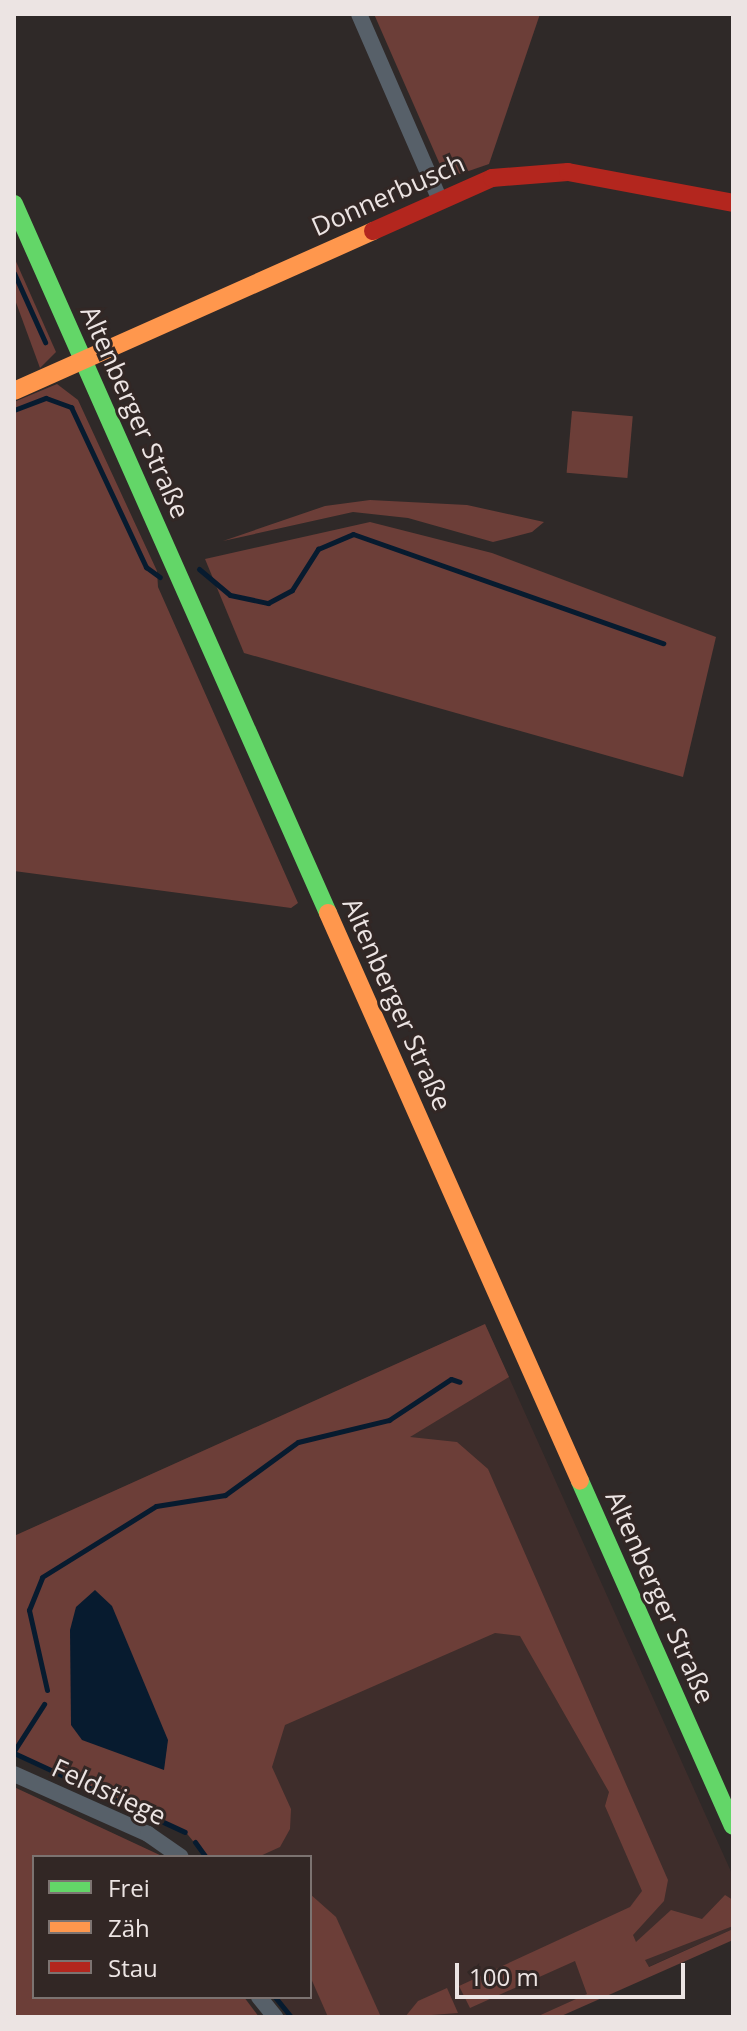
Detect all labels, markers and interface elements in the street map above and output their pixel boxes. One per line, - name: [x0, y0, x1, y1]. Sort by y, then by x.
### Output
- street label: Donnerbusch: [307, 147, 469, 243]
- street label: Altenberger Straße: [74, 301, 196, 523]
- street label: Altenberger Straße: [336, 893, 458, 1115]
- street label: Altenberger Straße: [599, 1486, 721, 1708]
- street label: Feldstiege: [47, 1752, 171, 1832]
- legend: [32, 1855, 312, 1999]
- text: Frei: [108, 1871, 150, 1904]
- text: Zäh: [108, 1911, 150, 1944]
- scale bar: [459, 1947, 689, 1997]
- text: Stau: [108, 1951, 158, 1984]
- text: 100 m: [469, 1960, 539, 1993]

